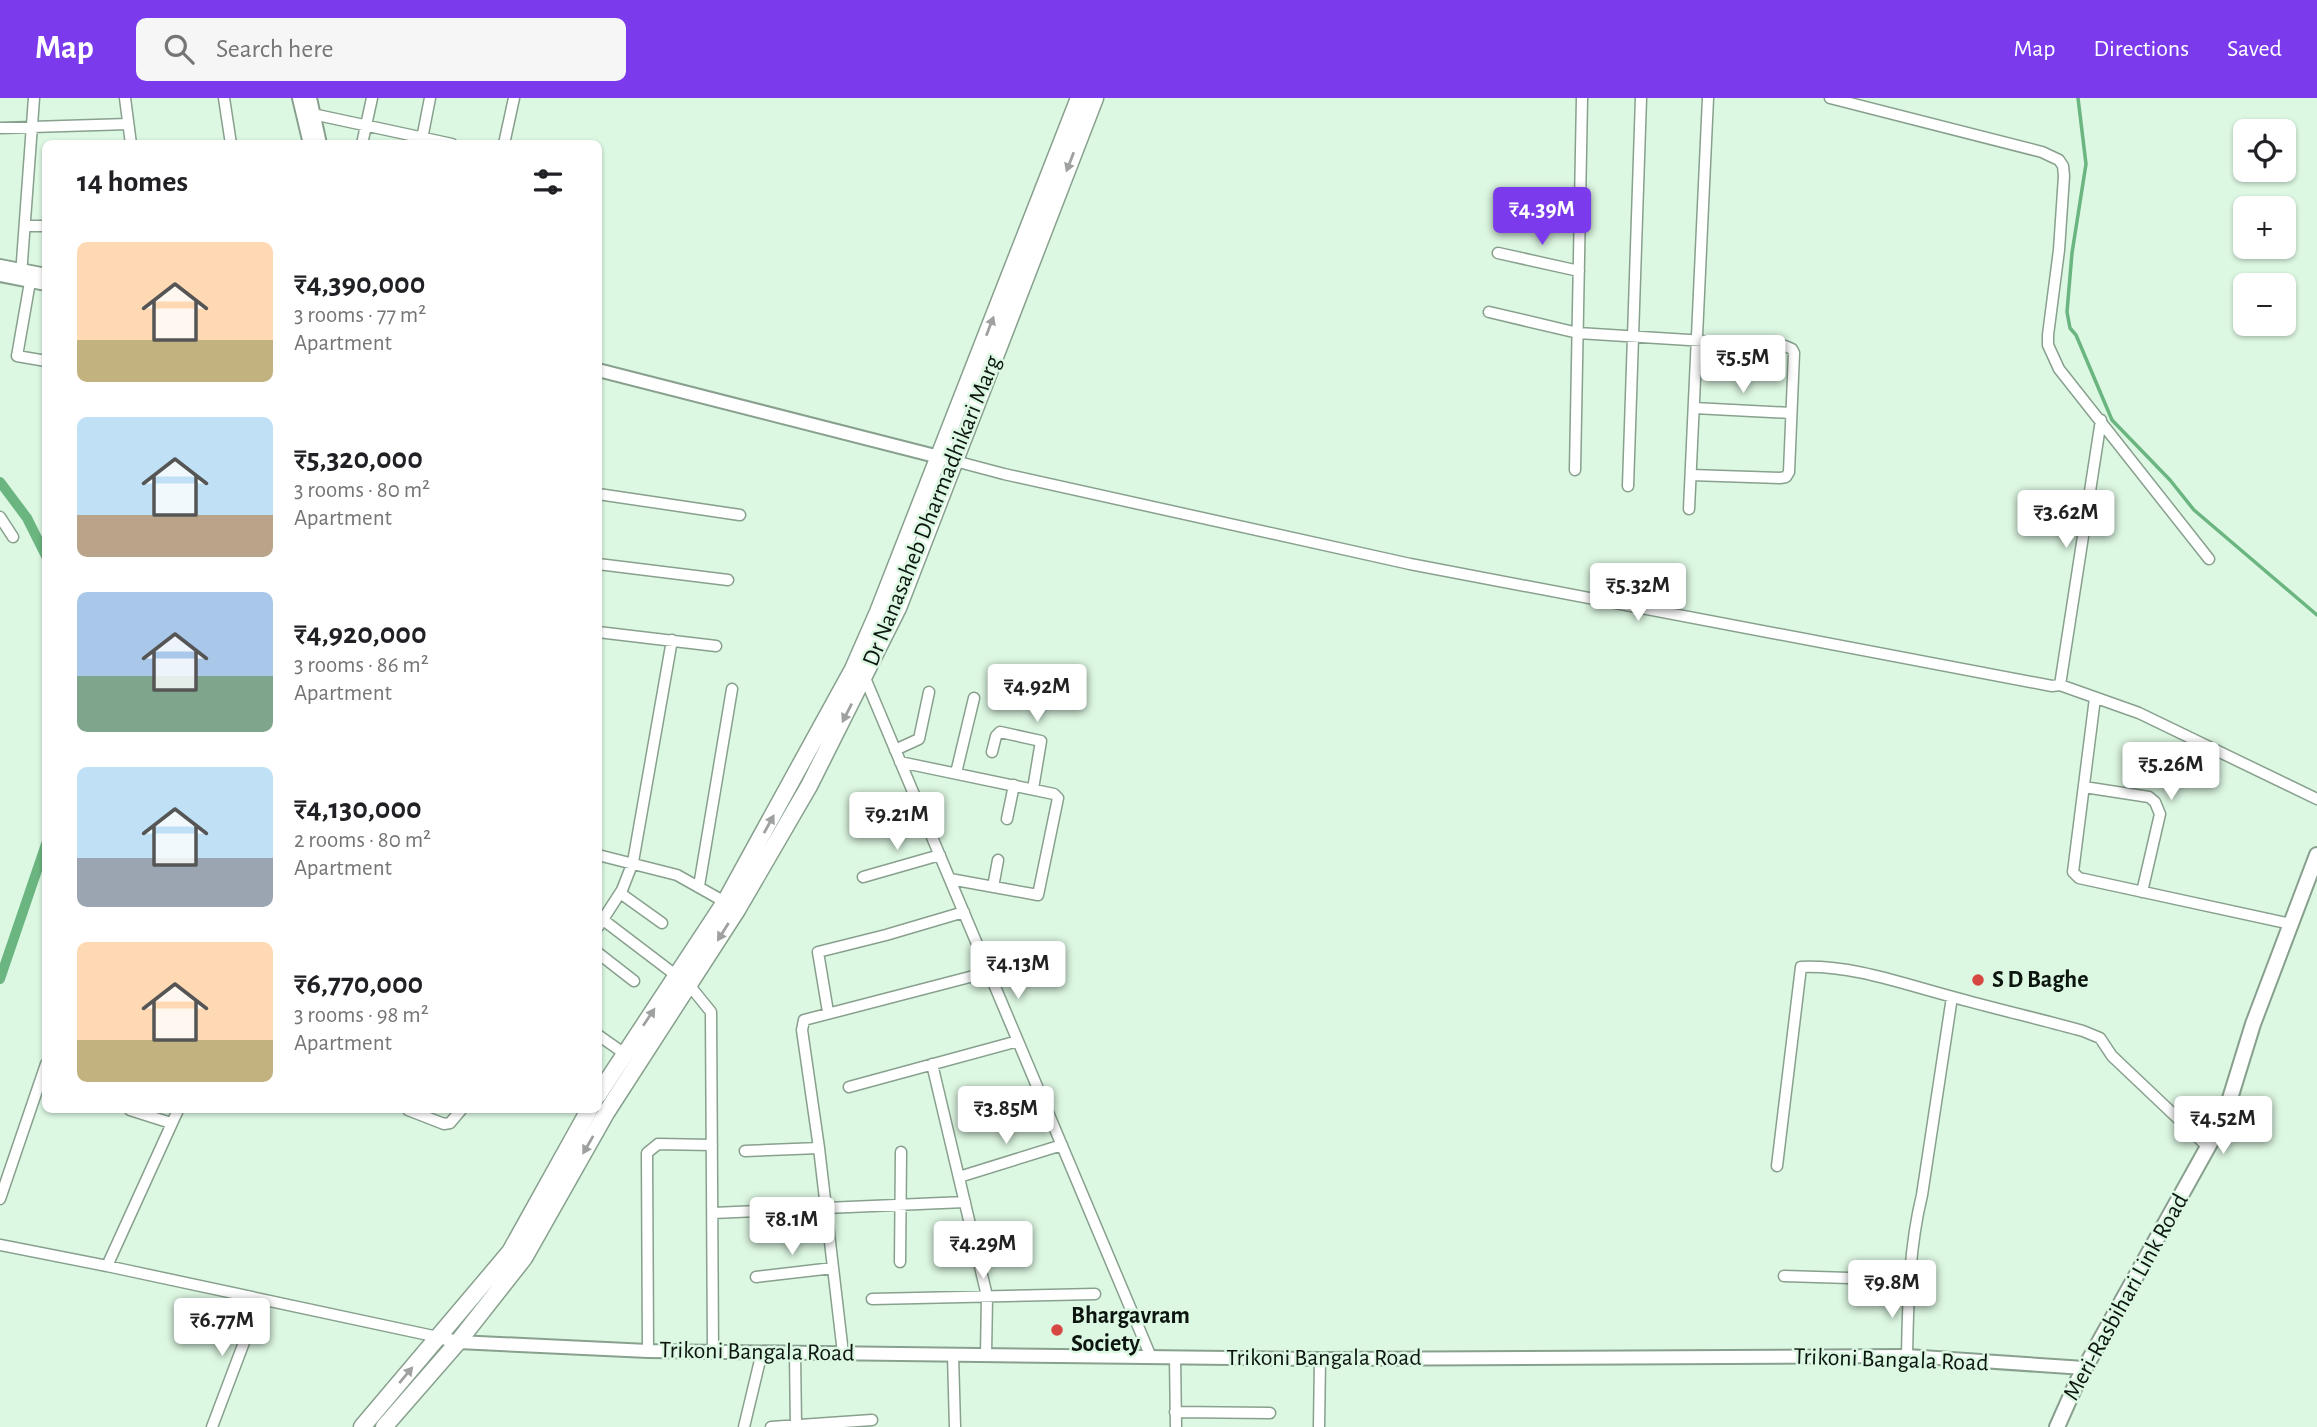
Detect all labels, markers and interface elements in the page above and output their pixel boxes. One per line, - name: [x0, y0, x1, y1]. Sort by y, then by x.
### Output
- search box: [136, 18, 626, 81]
- icon: search: [160, 30, 198, 68]
- text: Map: [35, 32, 94, 65]
- text: Search here: [216, 36, 334, 62]
- text: Map: [2013, 37, 2055, 61]
- text: Directions: [2093, 37, 2189, 61]
- text: Saved: [2227, 37, 2282, 61]
- map controls: [2233, 119, 2296, 336]
- button: locate: [2233, 119, 2296, 182]
- one-way arrow: [1065, 151, 1076, 172]
- icon: filters: [529, 163, 567, 201]
- text: 14 homes: [77, 167, 188, 197]
- pin: ₹4.39M: [1485, 188, 1599, 247]
- button: +: [2233, 196, 2296, 259]
- text: ₹4.39M: [1509, 198, 1575, 221]
- text: ₹4,390,000: [294, 269, 425, 299]
- icon: home: [133, 270, 217, 354]
- button: −: [2233, 273, 2296, 336]
- text: 3 rooms · 77 m²: [294, 304, 426, 327]
- one-way arrow: [985, 315, 996, 336]
- text: Apartment: [294, 332, 392, 355]
- pin: ₹5.5M: [1694, 336, 1792, 395]
- text: ₹5.5M: [1716, 346, 1770, 369]
- street label: Dr Nanasaheb Dharmadhikari Marg: [859, 352, 1006, 670]
- text: ₹5,320,000: [294, 444, 423, 474]
- icon: home: [133, 445, 217, 529]
- text: 3 rooms · 80 m²: [294, 479, 430, 502]
- pin: ₹3.62M: [2009, 490, 2123, 550]
- text: ₹3.62M: [2033, 501, 2099, 524]
- text: Apartment: [294, 507, 392, 530]
- pin: ₹5.32M: [1581, 564, 1695, 623]
- text: ₹5.32M: [1606, 574, 1670, 597]
- text: ₹4,920,000: [294, 619, 427, 649]
- icon: home: [133, 620, 217, 704]
- text: 3 rooms · 86 m²: [294, 654, 429, 677]
- pin: ₹4.92M: [980, 664, 1094, 724]
- text: ₹4.92M: [1004, 675, 1070, 698]
- text: Apartment: [294, 682, 392, 705]
- one-way arrow: [841, 703, 852, 723]
- pin: ₹5.26M: [2114, 742, 2228, 802]
- text: ₹5.26M: [2138, 753, 2204, 776]
- pin: ₹9.21M: [840, 792, 954, 852]
- text: ₹4,130,000: [294, 794, 422, 824]
- icon: home: [133, 795, 217, 879]
- text: ₹9.21M: [865, 803, 929, 826]
- one-way arrow: [763, 814, 775, 833]
- text: 2 rooms · 80 m²: [294, 829, 431, 852]
- text: Apartment: [294, 857, 392, 880]
- one-way arrow: [717, 923, 730, 942]
- pin: ₹4.13M: [961, 942, 1075, 1001]
- text: ₹4.13M: [987, 952, 1050, 975]
- place label: S D Baghe: [1992, 968, 2088, 992]
- text: ₹6,770,000: [294, 969, 423, 999]
- icon: home: [133, 970, 217, 1054]
- marker: S D Baghe: [1970, 972, 1986, 988]
- text: 3 rooms · 98 m²: [294, 1004, 429, 1027]
- one-way arrow: [642, 1008, 656, 1026]
- text: Apartment: [294, 1032, 392, 1055]
- pin: ₹3.85M: [949, 1086, 1063, 1146]
- pin: ₹4.52M: [2166, 1096, 2280, 1156]
- text: ₹3.85M: [974, 1097, 1038, 1120]
- text: ₹4.52M: [2190, 1107, 2256, 1130]
- one-way arrow: [582, 1135, 594, 1155]
- street label: Meri-Rasbihari Link Road: [2059, 1190, 2193, 1404]
- pin: ₹8.1M: [743, 1198, 841, 1257]
- text: ₹8.1M: [766, 1208, 818, 1231]
- pin: ₹4.29M: [926, 1222, 1040, 1281]
- text: ₹4.29M: [950, 1232, 1016, 1255]
- pin: ₹9.8M: [1843, 1260, 1941, 1320]
- text: ₹9.8M: [1864, 1271, 1920, 1294]
- pin: ₹6.77M: [165, 1298, 279, 1358]
- place label: Bhargavram Society: [1071, 1304, 1190, 1356]
- text: ₹6.77M: [190, 1309, 254, 1332]
- marker: Bhargavram Society: [1049, 1322, 1065, 1338]
- street label: Trikoni Bangala Road: [659, 1338, 855, 1366]
- street label: Trikoni Bangala Road: [1793, 1345, 1989, 1375]
- street label: Trikoni Bangala Road: [1226, 1346, 1422, 1370]
- one-way arrow: [398, 1366, 413, 1383]

